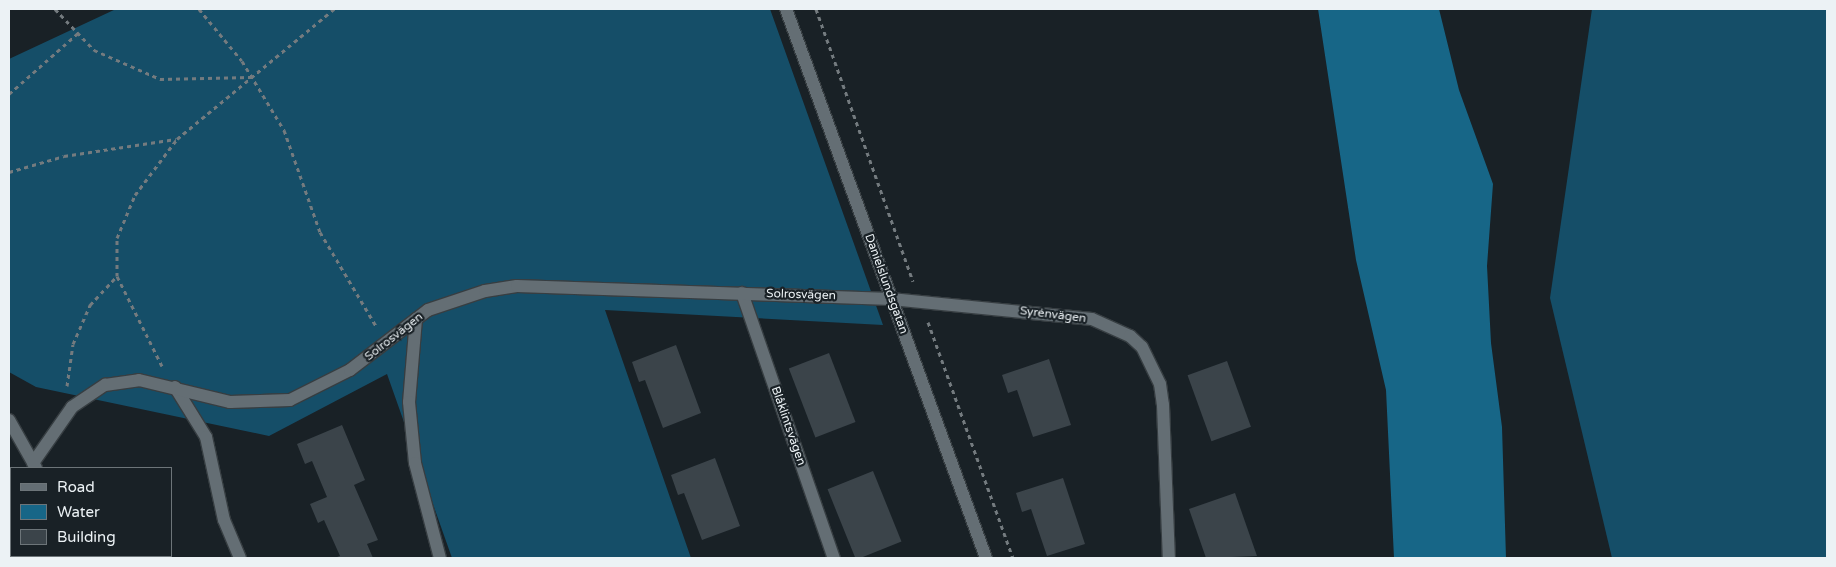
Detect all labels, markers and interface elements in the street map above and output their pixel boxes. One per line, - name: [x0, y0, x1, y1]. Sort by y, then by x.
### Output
- street label: Danielslundsgatan: [861, 232, 911, 336]
- street label: Solrosvägen: [766, 287, 836, 303]
- street label: Syrénvägen: [1019, 304, 1087, 326]
- street label: Solrosvägen: [362, 310, 426, 364]
- street label: Blåklintsvägen: [768, 385, 808, 467]
- legend: [10, 467, 172, 557]
- text: Road: [57, 478, 95, 496]
- text: Water: [57, 503, 100, 521]
- text: Building: [57, 528, 116, 546]

